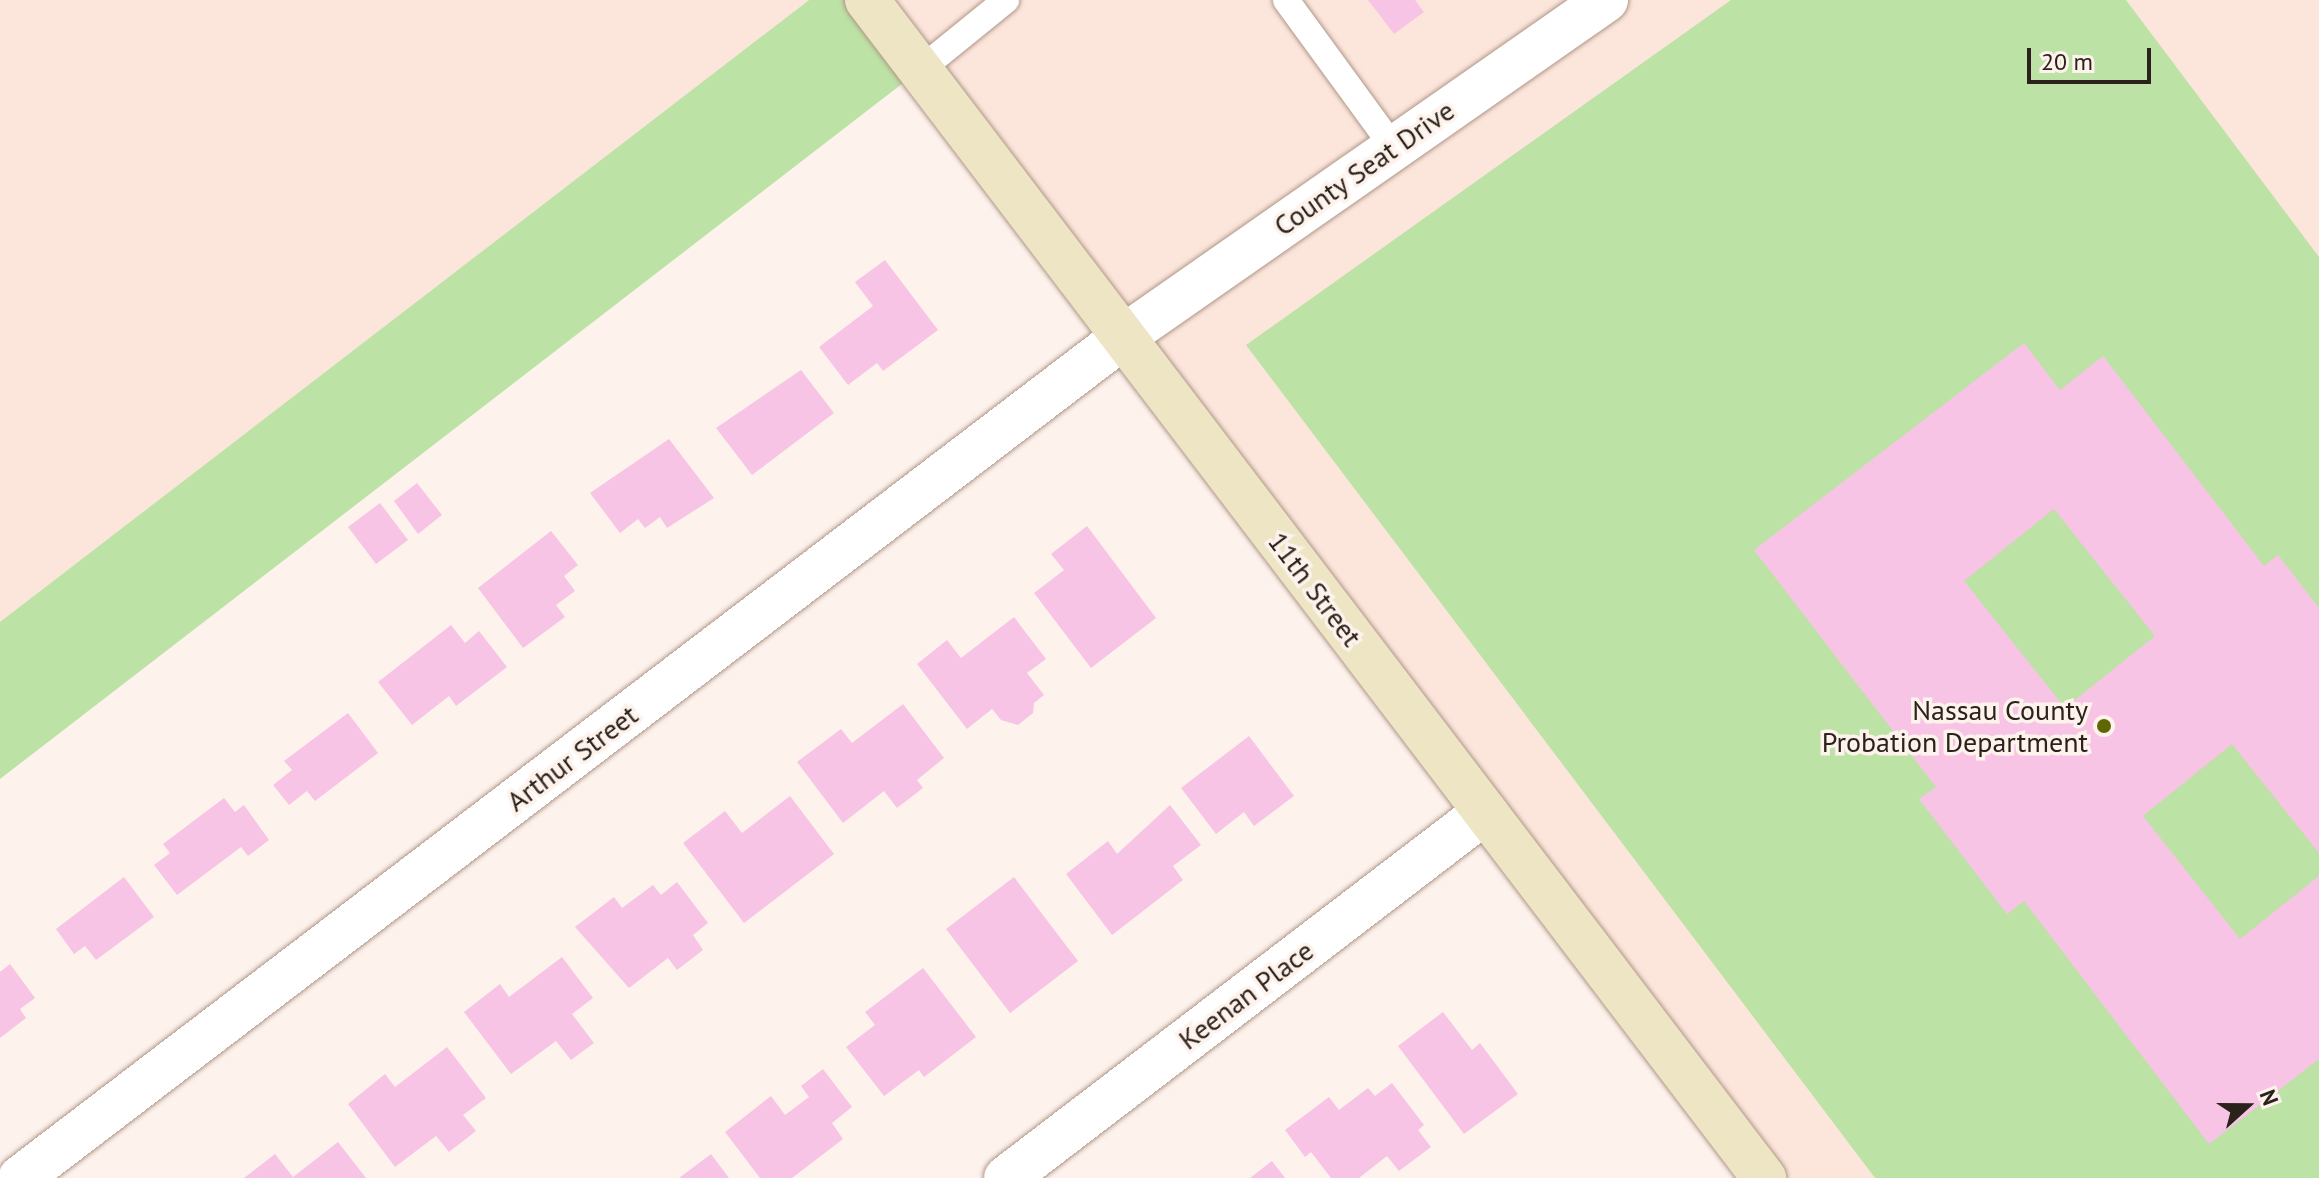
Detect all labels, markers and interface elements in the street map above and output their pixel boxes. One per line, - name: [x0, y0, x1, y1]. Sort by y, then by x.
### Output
- scale bar: [2031, 32, 2155, 82]
- text: 20 m: [2041, 46, 2093, 77]
- street label: County Seat Drive: [1267, 93, 1461, 243]
- street label: 11th Street: [1261, 525, 1369, 653]
- place label: Nassau County Probation Department: [1822, 693, 2088, 759]
- street label: Arthur Street: [500, 698, 644, 818]
- marker: Nassau County Probation Department: [2095, 717, 2113, 735]
- street label: Keenan Place: [1172, 933, 1320, 1057]
- north arrow: [2207, 1066, 2287, 1146]
- text: N: [2254, 1086, 2285, 1109]

